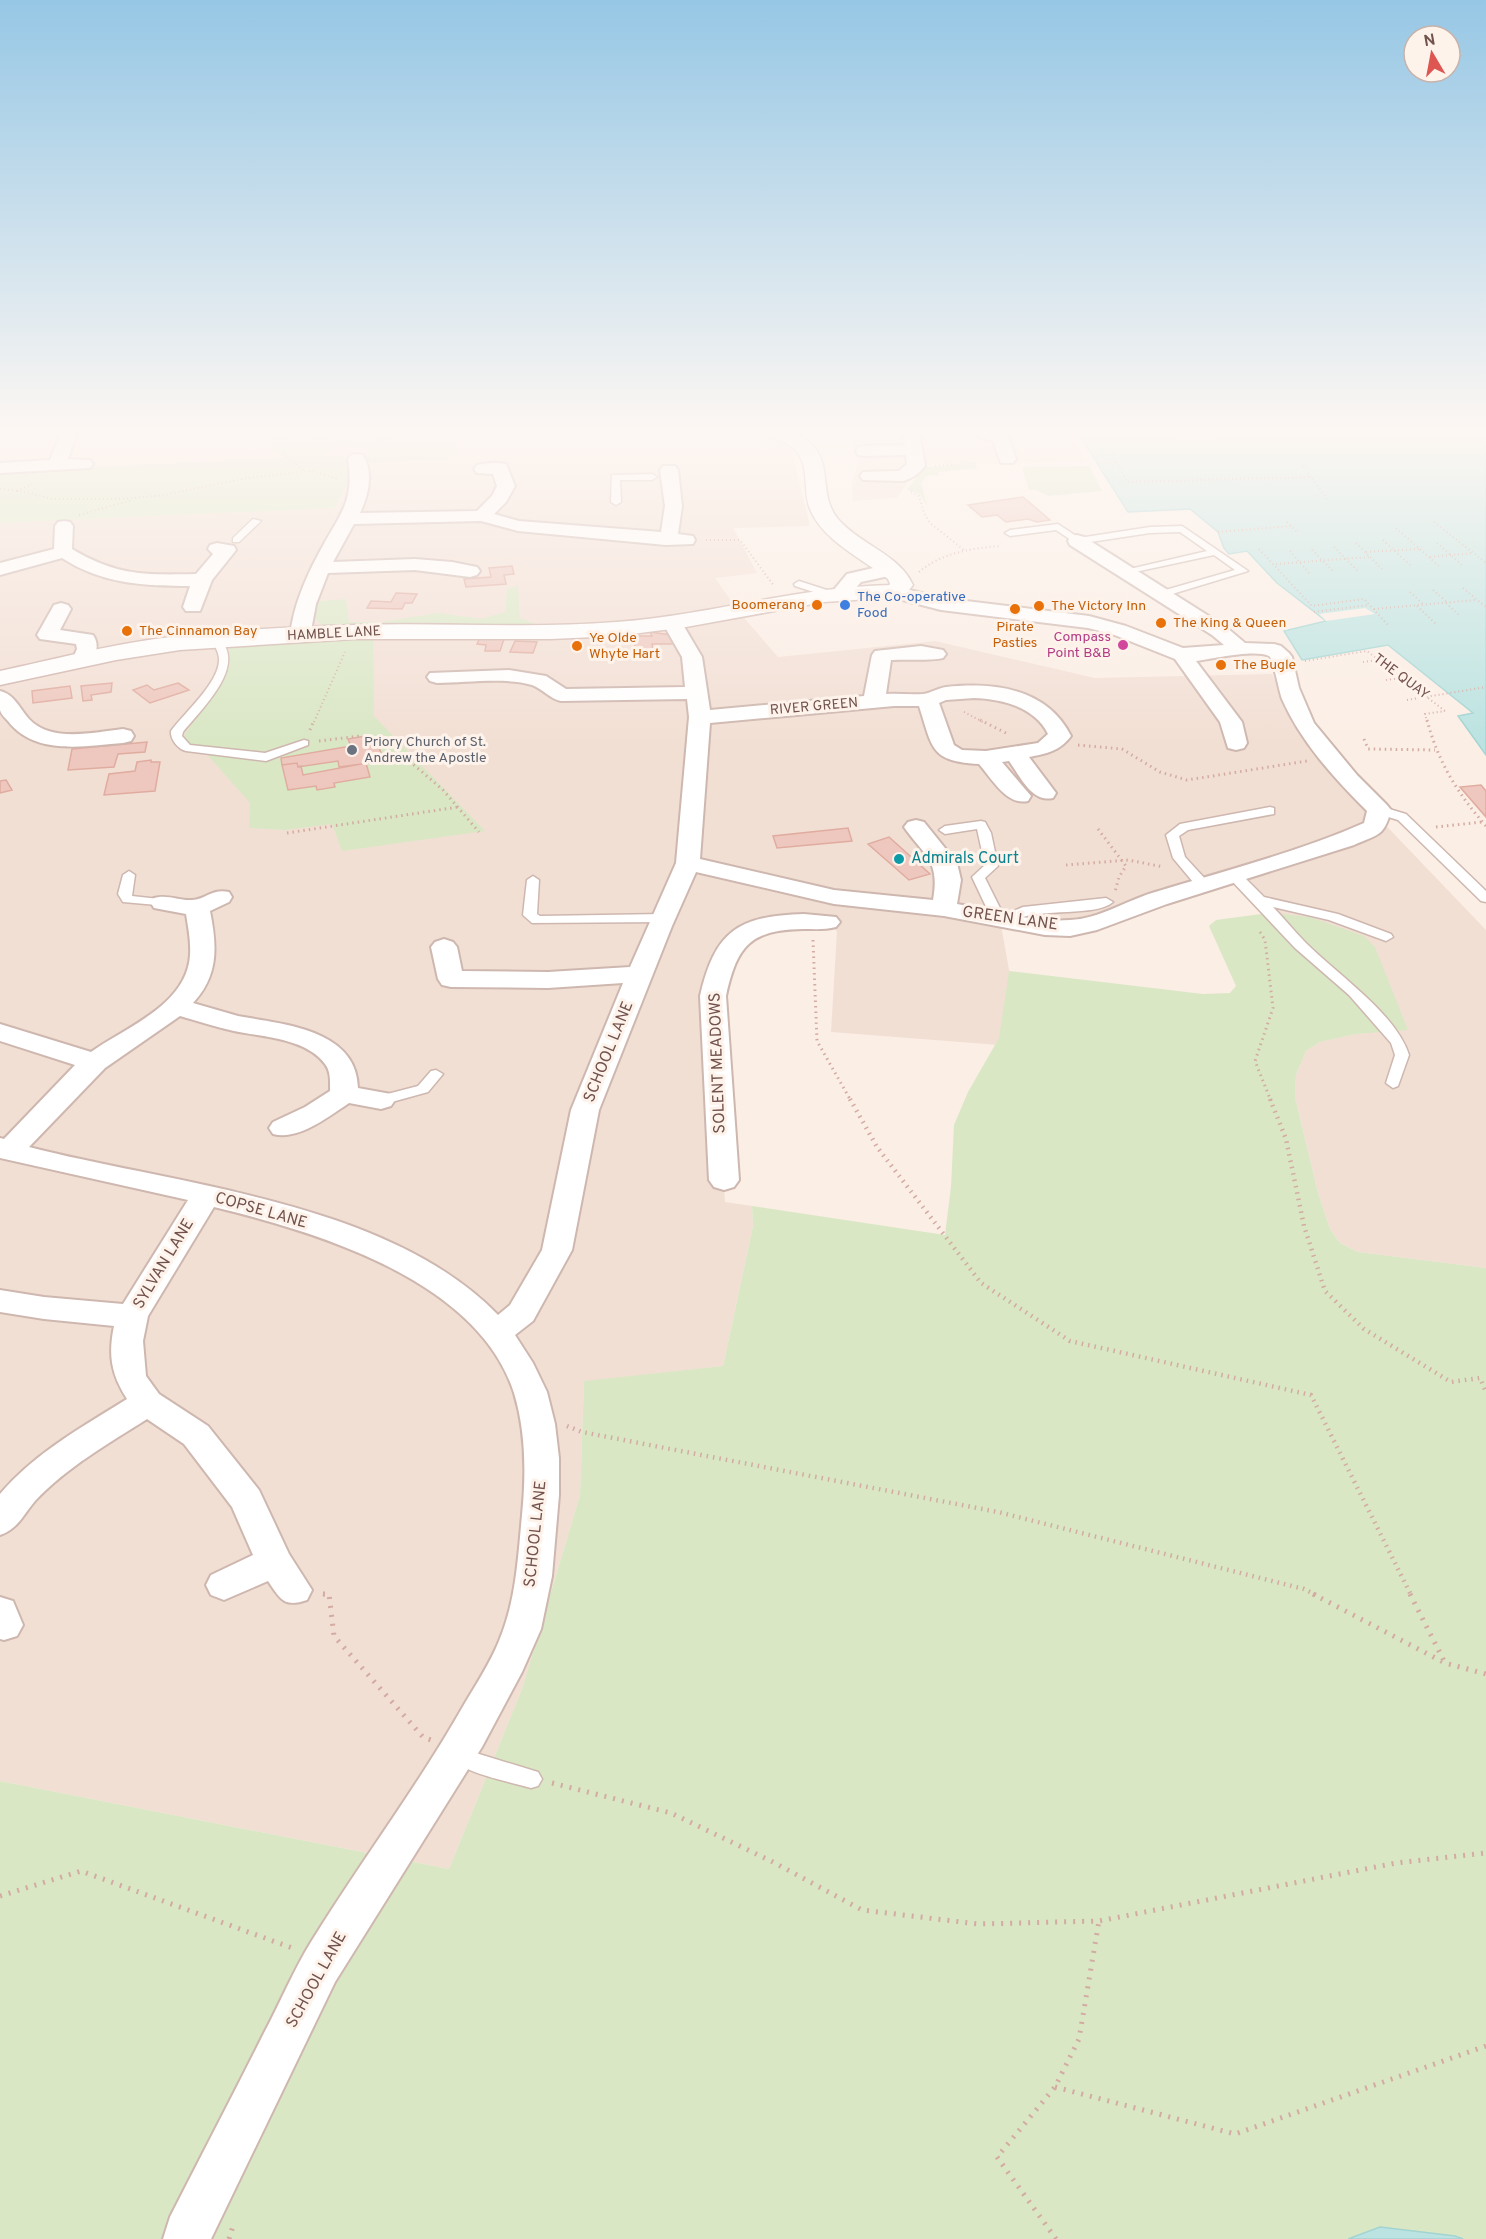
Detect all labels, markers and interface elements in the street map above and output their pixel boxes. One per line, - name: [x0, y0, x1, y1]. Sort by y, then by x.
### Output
- north arrow: [1402, 24, 1462, 84]
- text: N: [1422, 30, 1437, 52]
- place label: The Co-operative Food: [857, 589, 966, 622]
- place label: Boomerang: [731, 597, 805, 614]
- marker: Boomerang: [810, 598, 824, 612]
- marker: The Co-operative Food: [838, 598, 852, 612]
- place label: The Victory Inn: [1051, 598, 1146, 615]
- marker: The Victory Inn: [1032, 599, 1046, 613]
- marker: Pirate Pasties: [1008, 602, 1022, 616]
- place label: The King & Queen: [1173, 615, 1286, 632]
- marker: The King & Queen: [1154, 616, 1168, 630]
- place label: Pirate Pasties: [993, 619, 1037, 652]
- place label: The Cinnamon Bay: [139, 623, 257, 640]
- street label: HAMBLE LANE: [287, 623, 381, 645]
- marker: The Cinnamon Bay: [120, 624, 134, 638]
- place label: Compass Point B&B: [1047, 629, 1111, 662]
- place label: Ye Olde Whyte Hart: [589, 630, 660, 663]
- marker: Compass Point B&B: [1116, 638, 1130, 652]
- marker: Ye Olde Whyte Hart: [570, 639, 584, 653]
- street label: THE QUAY: [1370, 650, 1433, 704]
- place label: The Bugle: [1233, 657, 1296, 674]
- marker: The Bugle: [1214, 658, 1228, 672]
- street label: RIVER GREEN: [769, 695, 859, 719]
- place label: Priory Church of St. Andrew the Apostle: [364, 734, 487, 767]
- marker: Priory Church of St. Andrew the Apostle: [345, 743, 359, 757]
- place label: Admirals Court: [911, 849, 1019, 869]
- marker: Admirals Court: [892, 852, 906, 866]
- street label: GREEN LANE: [961, 902, 1059, 936]
- street label: SOLENT MEADOWS: [706, 992, 730, 1134]
- street label: SCHOOL LANE: [580, 999, 638, 1105]
- street label: COPSE LANE: [213, 1188, 309, 1234]
- street label: SYLVAN LANE: [129, 1215, 199, 1313]
- street label: SCHOOL LANE: [520, 1480, 552, 1588]
- street label: SCHOOL LANE: [282, 1928, 352, 2032]

